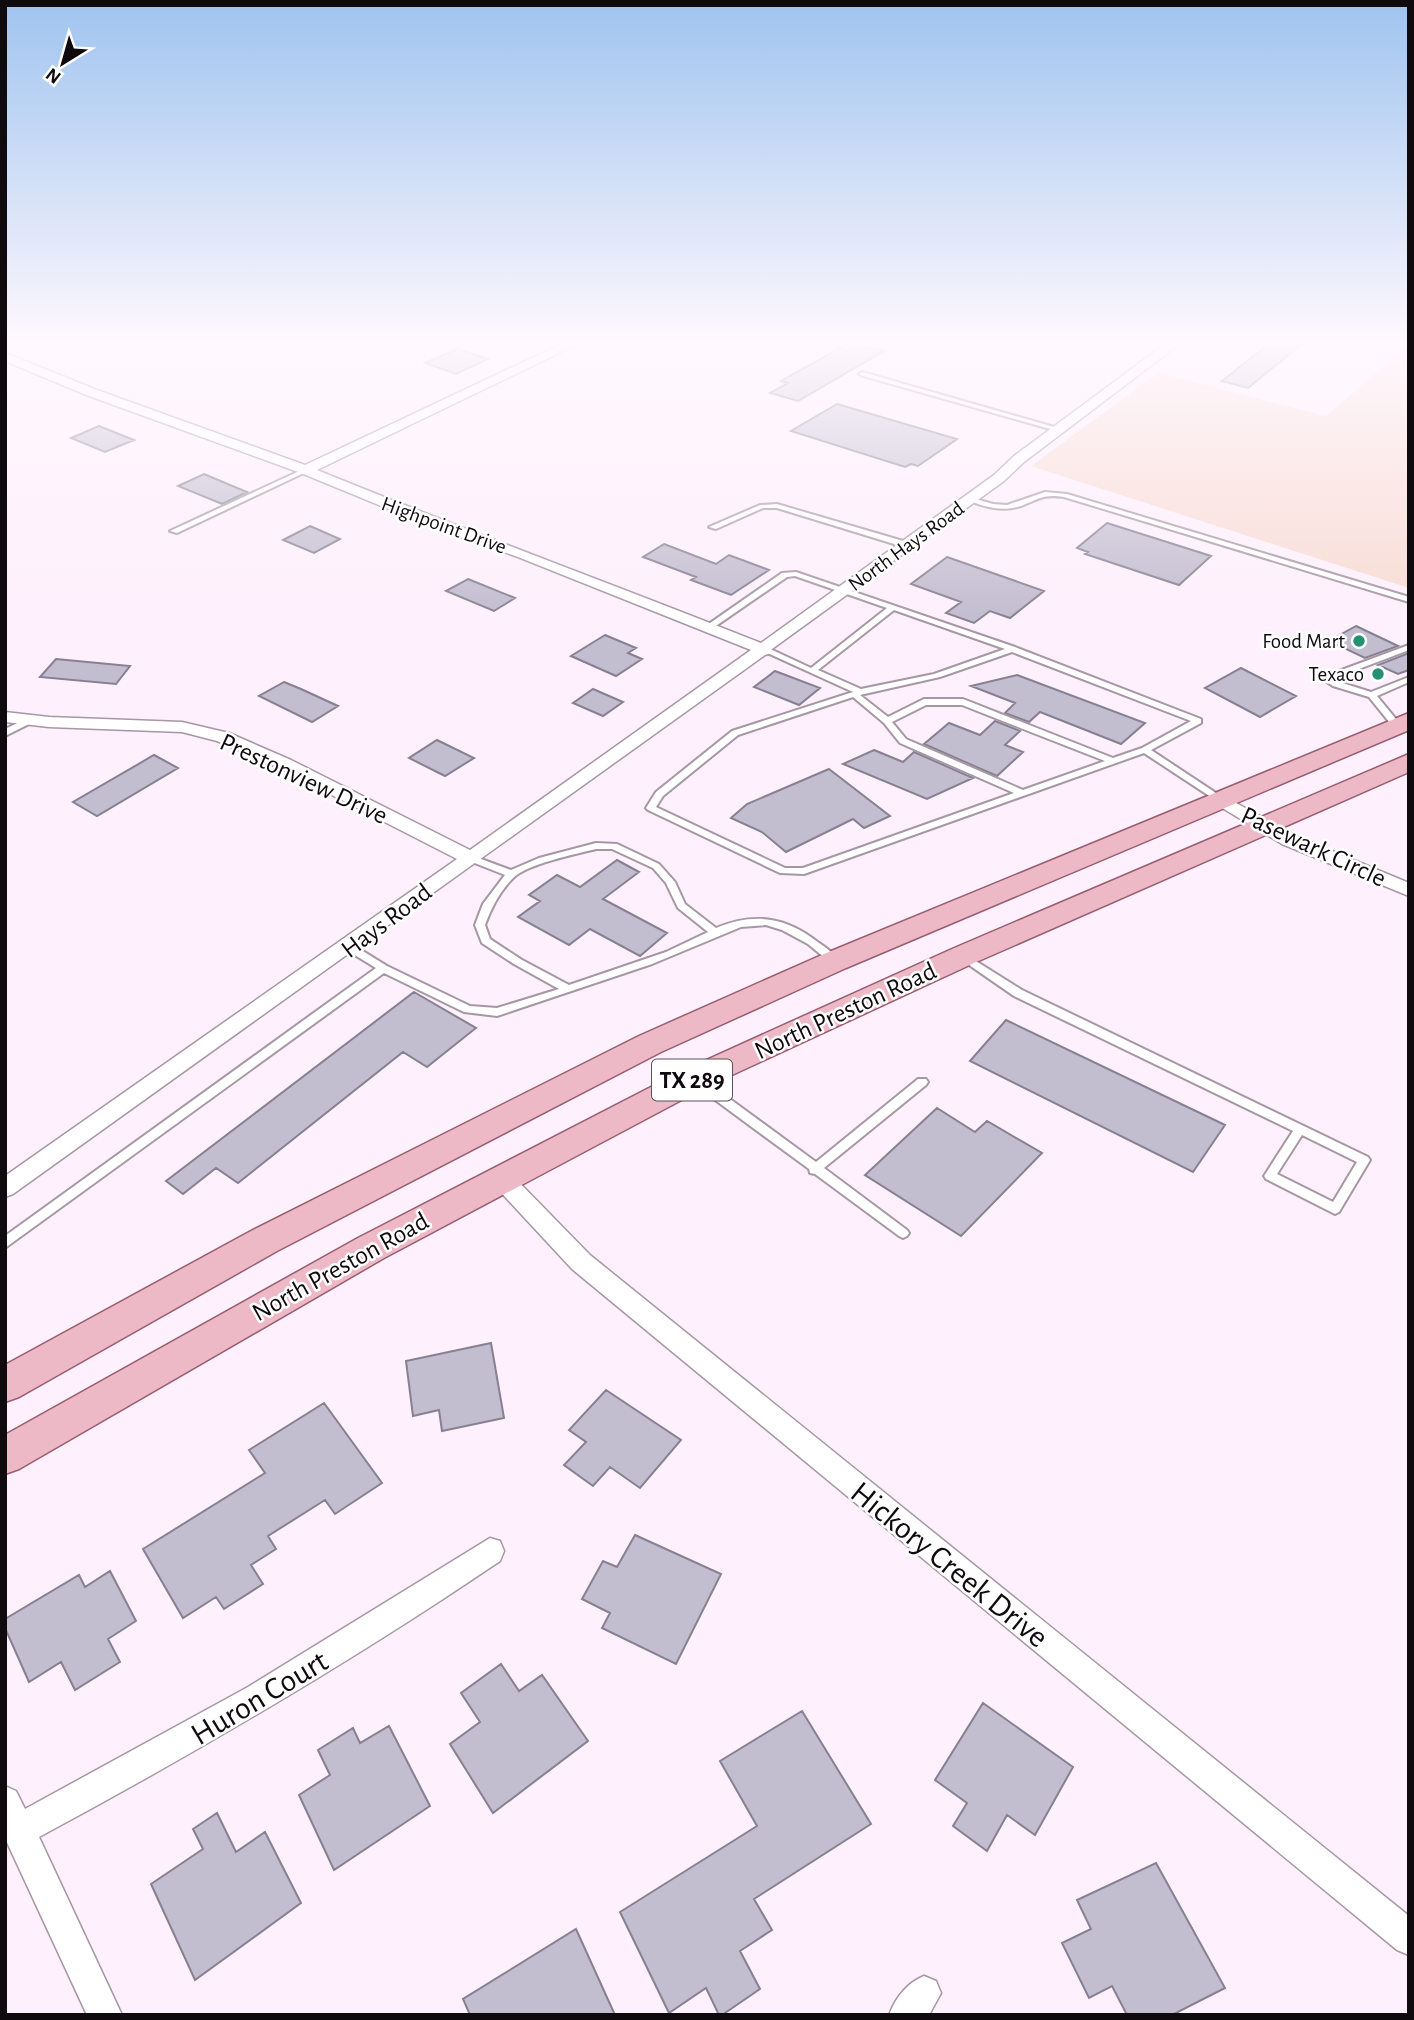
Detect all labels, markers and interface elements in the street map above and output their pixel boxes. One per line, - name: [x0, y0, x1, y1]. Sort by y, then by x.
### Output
- north arrow: [28, 28, 98, 98]
- text: N: [43, 64, 65, 87]
- street label: Highpoint Drive: [379, 493, 509, 558]
- street label: North Hays Road: [845, 498, 968, 595]
- place label: Food Mart: [1262, 631, 1345, 652]
- marker: Food Mart: [1351, 633, 1367, 649]
- place label: Texaco: [1309, 664, 1364, 685]
- marker: Texaco: [1370, 666, 1386, 682]
- street label: Prestonview Drive: [216, 729, 391, 829]
- street label: Pasewark Circle: [1237, 802, 1390, 892]
- street label: Hays Road: [337, 879, 437, 963]
- street label: North Preston Road: [751, 957, 940, 1064]
- road number: TX 289: [652, 1060, 732, 1100]
- street label: North Preston Road: [248, 1208, 433, 1326]
- street label: Hickory Creek Drive: [845, 1476, 1054, 1654]
- street label: Huron Court: [186, 1645, 333, 1751]

